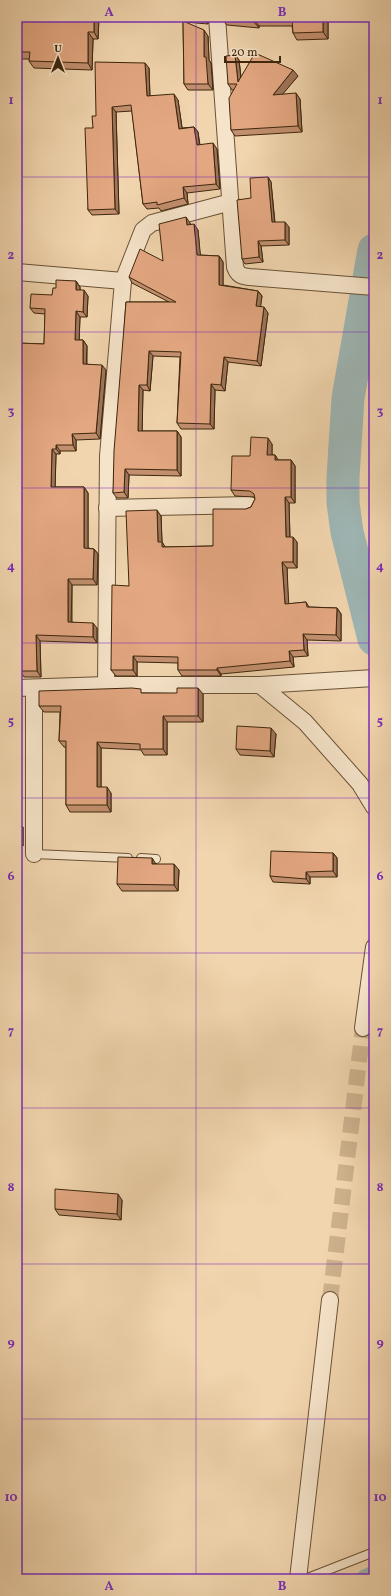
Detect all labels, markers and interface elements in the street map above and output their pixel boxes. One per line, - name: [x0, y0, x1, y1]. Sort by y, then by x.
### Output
- text: A: [104, 4, 114, 22]
- text: B: [278, 4, 287, 22]
- north arrow: [38, 38, 78, 78]
- scale bar: [225, 38, 280, 64]
- text: U: [54, 42, 62, 57]
- text: 20 m: [231, 45, 258, 61]
- text: 1: [8, 92, 14, 110]
- text: 1: [377, 92, 383, 110]
- text: 2: [8, 247, 15, 265]
- text: 2: [377, 247, 384, 265]
- text: 3: [8, 403, 15, 421]
- text: 3: [377, 403, 384, 421]
- text: 4: [7, 558, 15, 576]
- text: 4: [376, 558, 384, 576]
- text: 5: [8, 713, 14, 731]
- text: 5: [377, 713, 383, 731]
- text: 6: [7, 868, 15, 886]
- text: 6: [376, 868, 384, 886]
- text: 7: [8, 1023, 14, 1041]
- text: 7: [377, 1023, 383, 1041]
- text: 8: [7, 1179, 15, 1197]
- text: 8: [376, 1179, 384, 1197]
- text: 9: [7, 1334, 15, 1352]
- text: 9: [376, 1334, 384, 1352]
- text: 10: [4, 1489, 18, 1507]
- text: 10: [373, 1489, 387, 1507]
- text: A: [104, 1578, 114, 1596]
- text: B: [278, 1578, 287, 1596]

